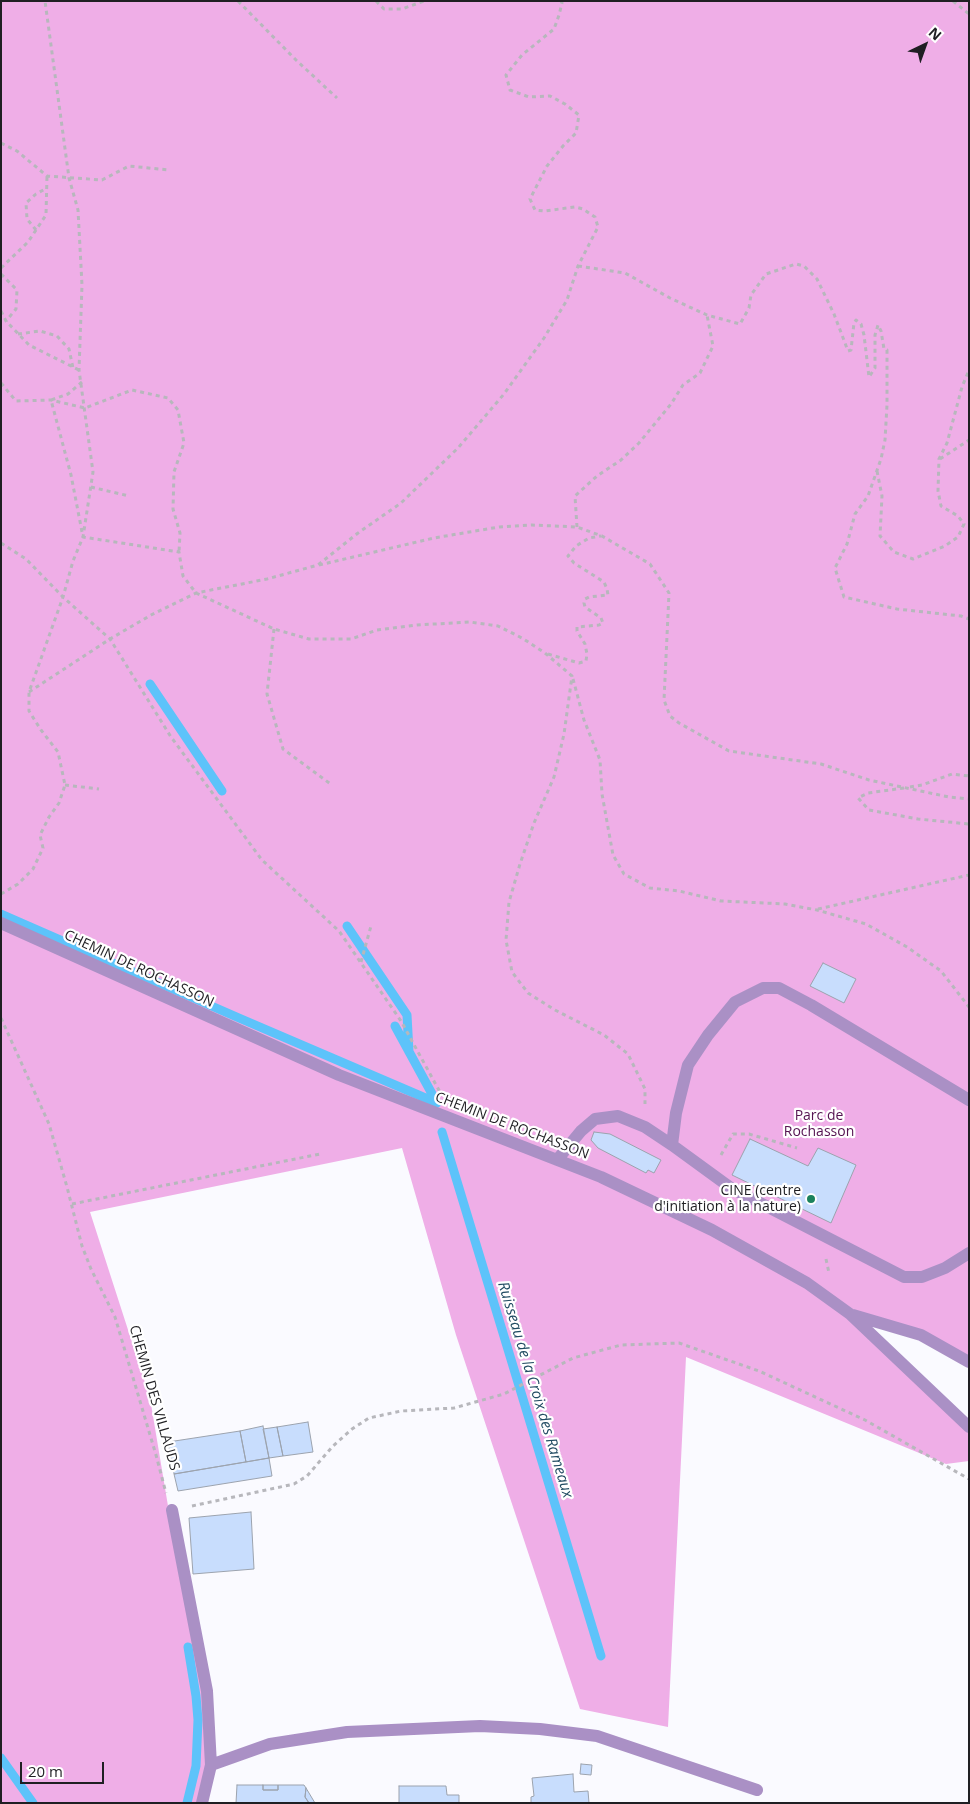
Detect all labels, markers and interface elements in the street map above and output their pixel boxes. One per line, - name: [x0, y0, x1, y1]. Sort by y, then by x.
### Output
- north arrow: [900, 20, 950, 70]
- text: N: [925, 23, 946, 44]
- street label: CHEMIN DE ROCHASSON: [61, 927, 217, 1011]
- street label: CHEMIN DE ROCHASSON: [433, 1089, 591, 1163]
- park label: Parc de Rochasson: [784, 1108, 854, 1140]
- place label: CINE (centre d'initiation à la nature): [654, 1183, 801, 1216]
- marker: CINE (centre d'initiation à la nature): [805, 1193, 817, 1205]
- water label: Ruisseau de la Croix des Rameaux: [493, 1280, 577, 1500]
- street label: CHEMIN DES VILLAUDS: [125, 1323, 183, 1473]
- scale bar: [22, 1752, 106, 1784]
- text: 20 m: [28, 1761, 63, 1781]

